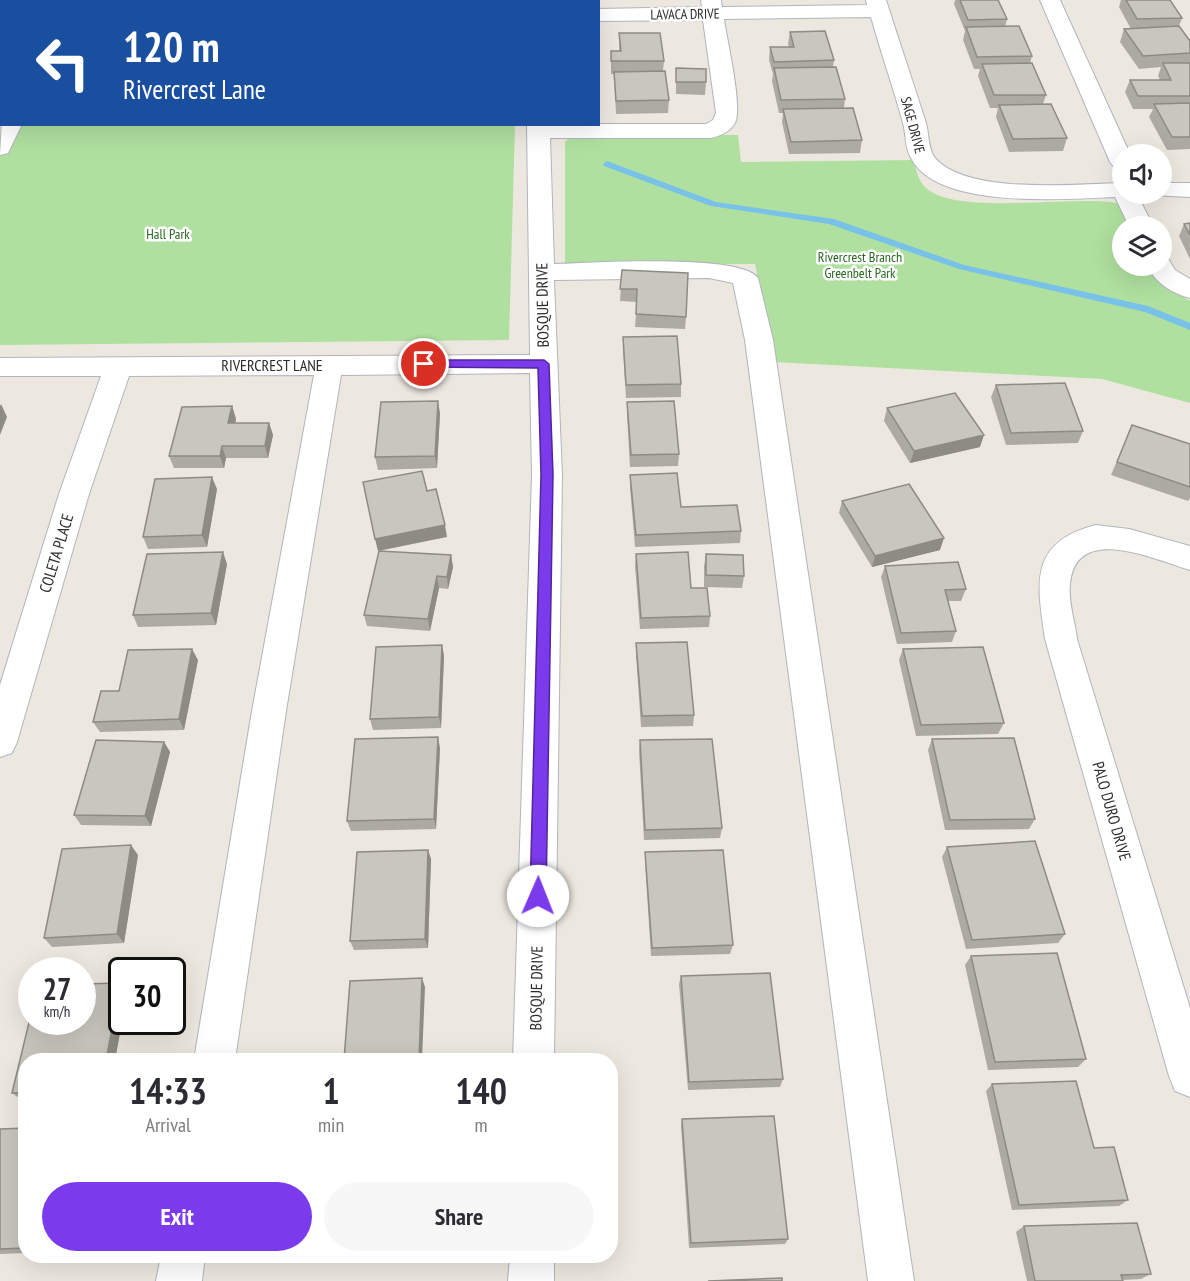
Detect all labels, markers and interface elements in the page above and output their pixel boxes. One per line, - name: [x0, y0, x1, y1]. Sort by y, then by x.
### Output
- street label: LAVACA DRIVE: [650, 4, 720, 24]
- text: 120 m: [123, 19, 220, 74]
- icon: left: [24, 24, 102, 102]
- text: Rivercrest Lane: [123, 72, 266, 106]
- street label: SAGE DRIVE: [897, 95, 929, 155]
- map controls: [1112, 144, 1172, 276]
- button: sound: [1112, 144, 1172, 204]
- button: layers: [1112, 216, 1172, 276]
- park label: Hall Park: [146, 225, 190, 243]
- park label: Rivercrest Branch Greenbelt Park: [818, 248, 902, 282]
- street label: BOSQUE DRIVE: [531, 262, 553, 347]
- pin: [398, 338, 449, 389]
- icon: arrive: [407, 347, 440, 380]
- street label: RIVERCREST LANE: [221, 355, 323, 375]
- street label: COLETA PLACE: [35, 511, 77, 595]
- street label: PALO DURO DRIVE: [1088, 759, 1136, 863]
- position arrow: [506, 864, 570, 928]
- street label: BOSQUE DRIVE: [525, 945, 547, 1030]
- speed limit sign: 30: [108, 957, 186, 1035]
- text: 27: [43, 969, 71, 1008]
- text: km/h: [44, 1002, 70, 1021]
- text: 14:33: [129, 1067, 207, 1114]
- text: 1: [322, 1067, 340, 1114]
- text: 140: [455, 1067, 507, 1114]
- text: Arrival: [145, 1112, 191, 1138]
- text: min: [318, 1112, 344, 1138]
- text: m: [475, 1112, 488, 1138]
- button: Exit: [42, 1182, 312, 1251]
- button: Share: [324, 1182, 594, 1251]

